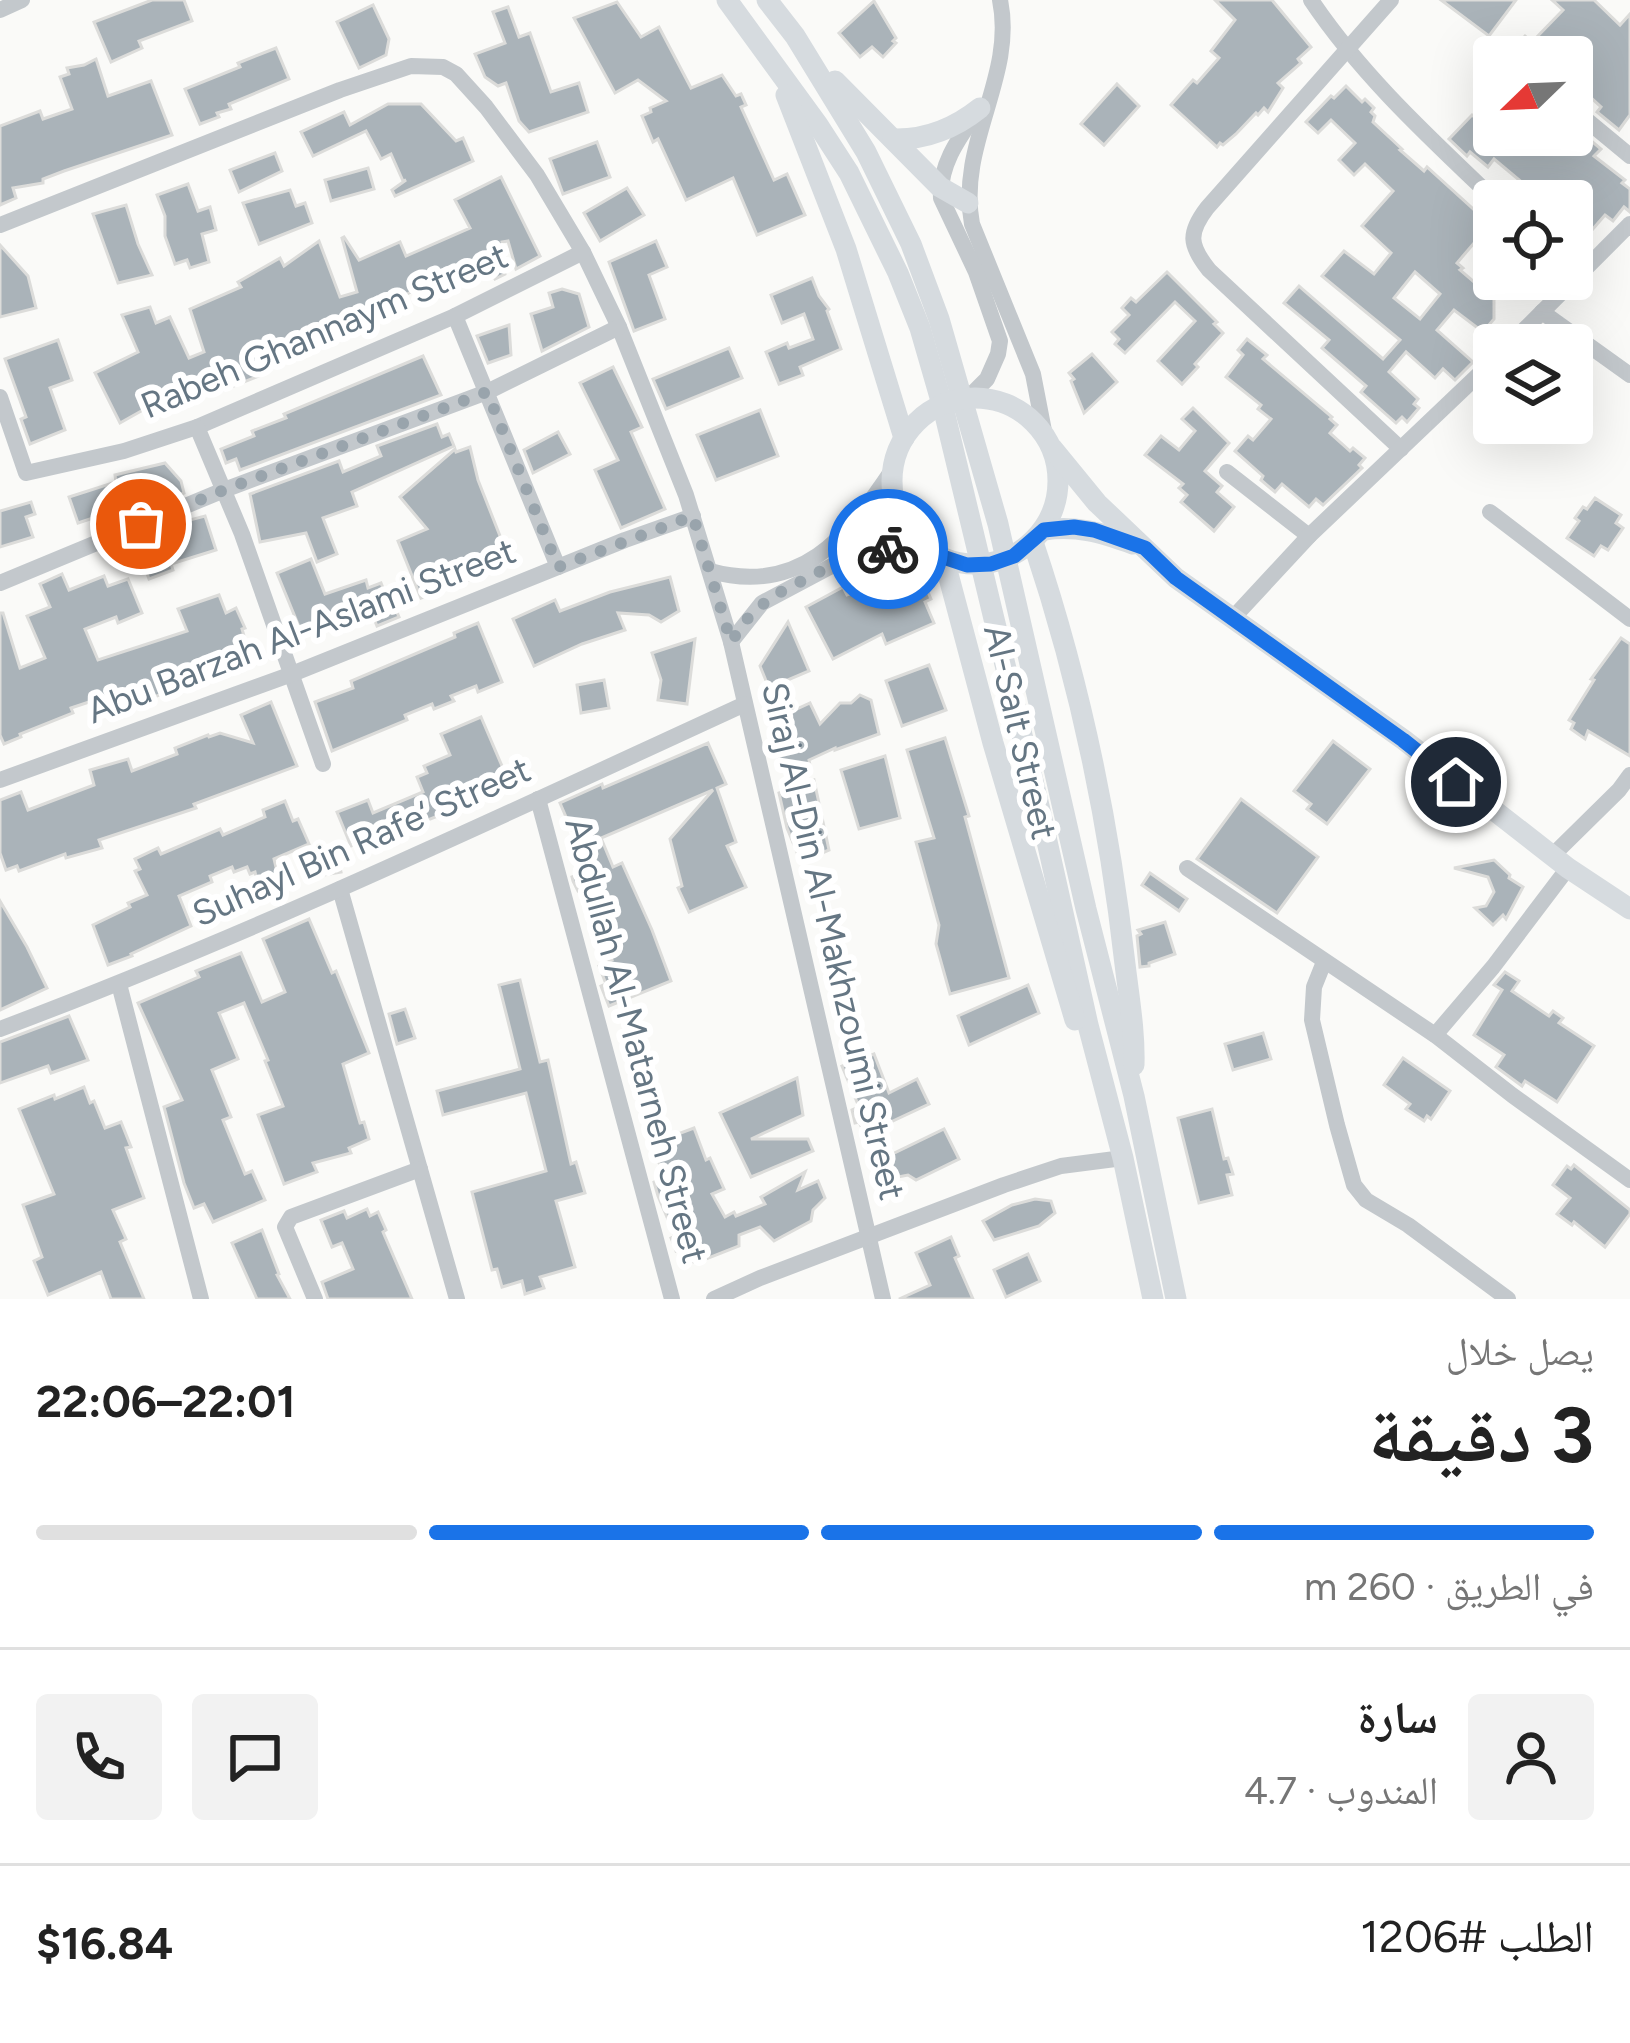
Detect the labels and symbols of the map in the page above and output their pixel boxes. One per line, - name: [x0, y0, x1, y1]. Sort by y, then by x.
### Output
- north arrow: [1473, 36, 1593, 156]
- street label: Rabeh Ghannaym Street: [134, 234, 514, 427]
- pin: [90, 473, 192, 575]
- courier: [828, 489, 948, 609]
- street label: Abu Barzah Al-Aslami Street: [81, 529, 521, 732]
- street label: Al-Salt Street: [975, 621, 1066, 844]
- street label: Siraj Al-Din Al-Makhzoumi Street: [753, 678, 914, 1204]
- pin: [1405, 731, 1507, 833]
- street label: Suhayl Bin Rafe‘ Street: [186, 748, 537, 935]
- street label: Abdullah Al-Matarneh Street: [556, 813, 717, 1268]

